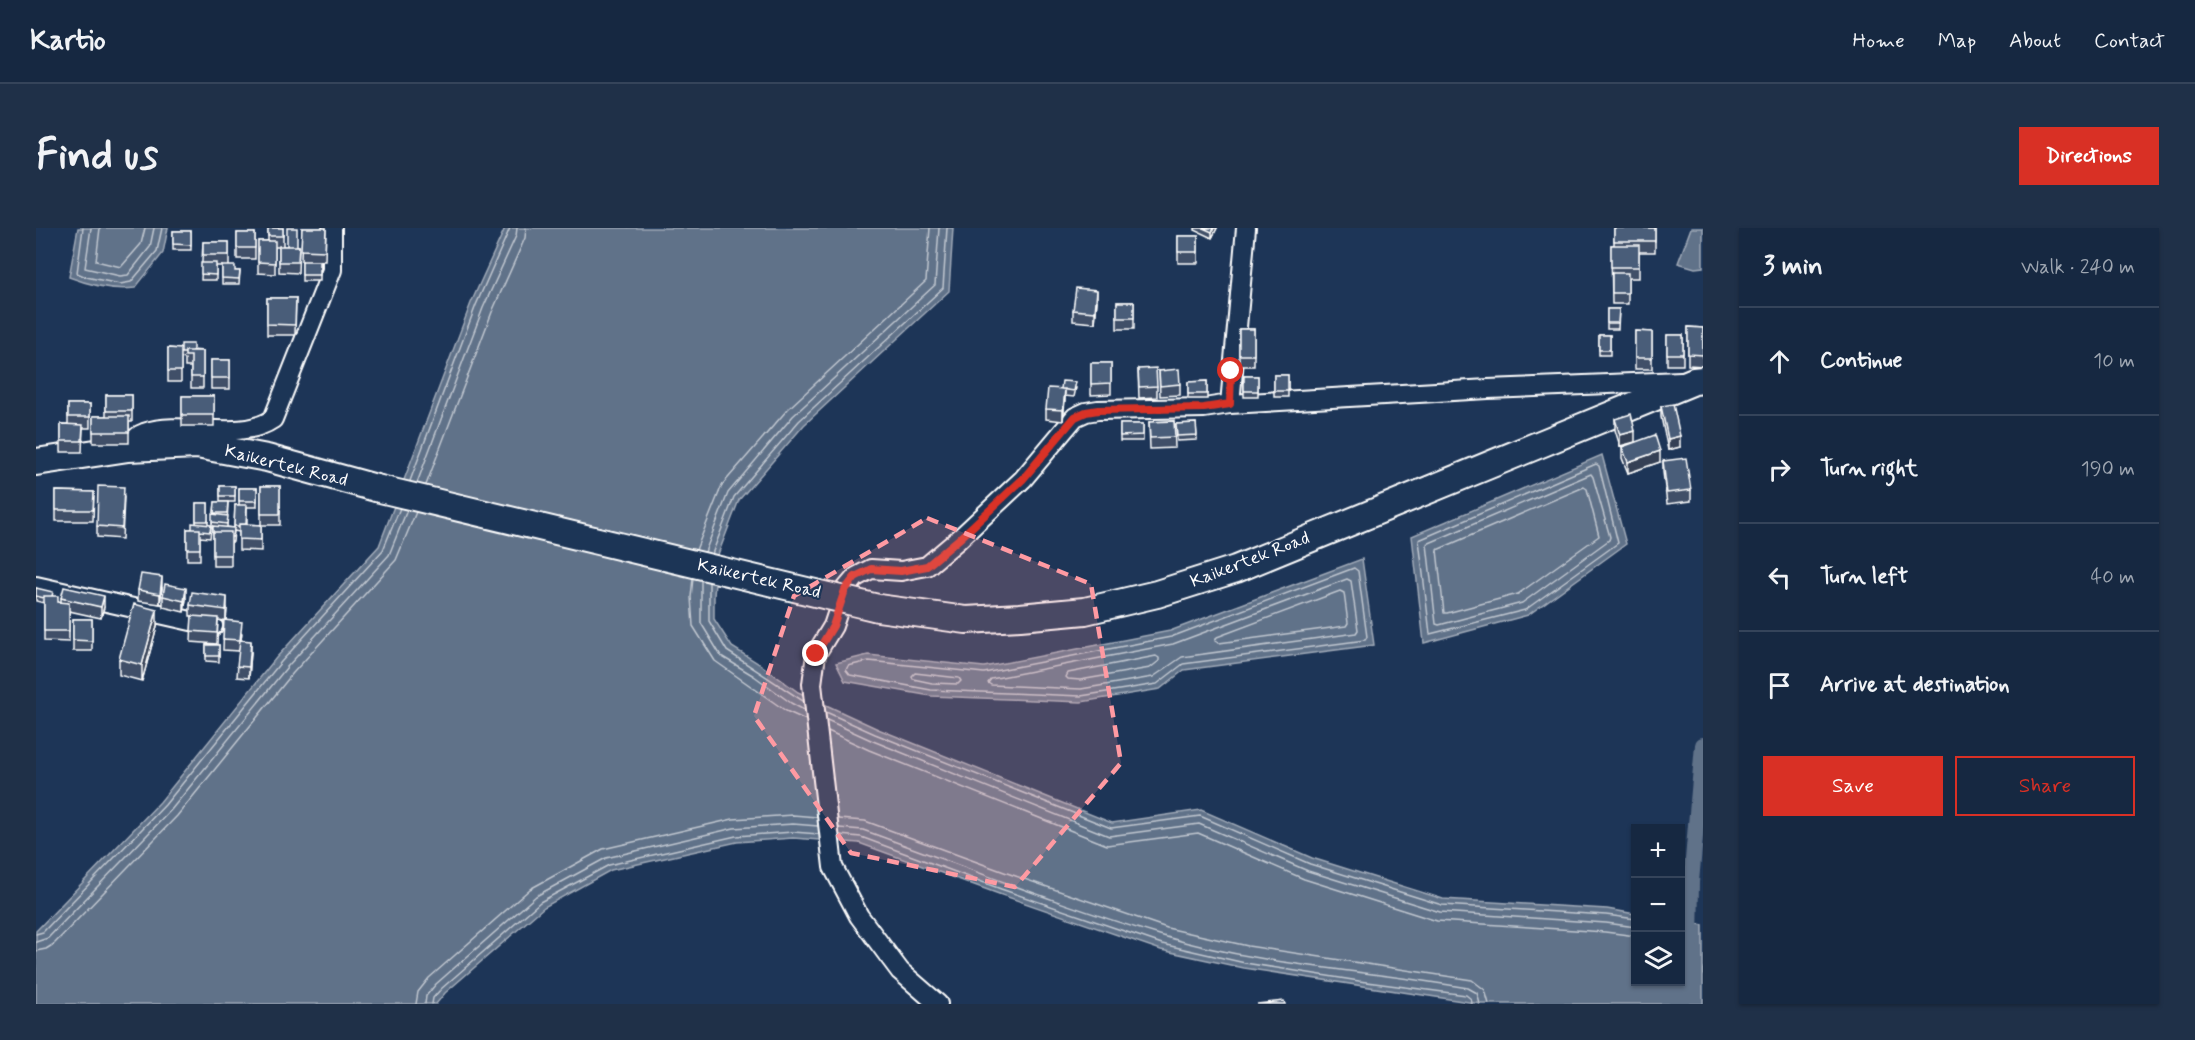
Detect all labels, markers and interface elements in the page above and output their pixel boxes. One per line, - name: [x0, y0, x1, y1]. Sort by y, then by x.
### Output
- text: Kartio: [30, 23, 106, 60]
- text: Home: [1853, 27, 1905, 55]
- text: Map: [1938, 27, 1976, 55]
- text: About: [2009, 27, 2061, 55]
- text: Contact: [2094, 27, 2165, 55]
- button: Directions: [2019, 127, 2159, 185]
- text: Find us: [36, 129, 158, 184]
- text: 3 min: [1763, 250, 1823, 284]
- text: Walk · 240 m: [2021, 254, 2135, 281]
- icon: ahead: [1763, 345, 1796, 378]
- text: Continue: [1820, 347, 1902, 375]
- text: 10 m: [2093, 348, 2135, 375]
- route start: [1217, 357, 1243, 383]
- street label: Kaikertek Road: [222, 439, 350, 493]
- icon: right: [1763, 453, 1796, 486]
- text: Turn right: [1820, 455, 1918, 483]
- text: 190 m: [2081, 456, 2135, 483]
- street label: Kaikertek Road: [1187, 526, 1313, 594]
- street label: Kaikertek Road: [695, 553, 823, 605]
- icon: left: [1763, 561, 1796, 594]
- text: Turn left: [1820, 563, 1908, 591]
- text: 40 m: [2091, 564, 2135, 591]
- route end: [802, 640, 828, 666]
- icon: arrive: [1763, 669, 1796, 702]
- text: Arrive at destination: [1820, 671, 2010, 699]
- button: Save: [1763, 756, 1943, 816]
- button: Share: [1955, 756, 2135, 816]
- map controls: [1631, 824, 1685, 986]
- button: +: [1631, 824, 1685, 878]
- button: −: [1631, 878, 1685, 932]
- button: layers: [1631, 932, 1685, 986]

